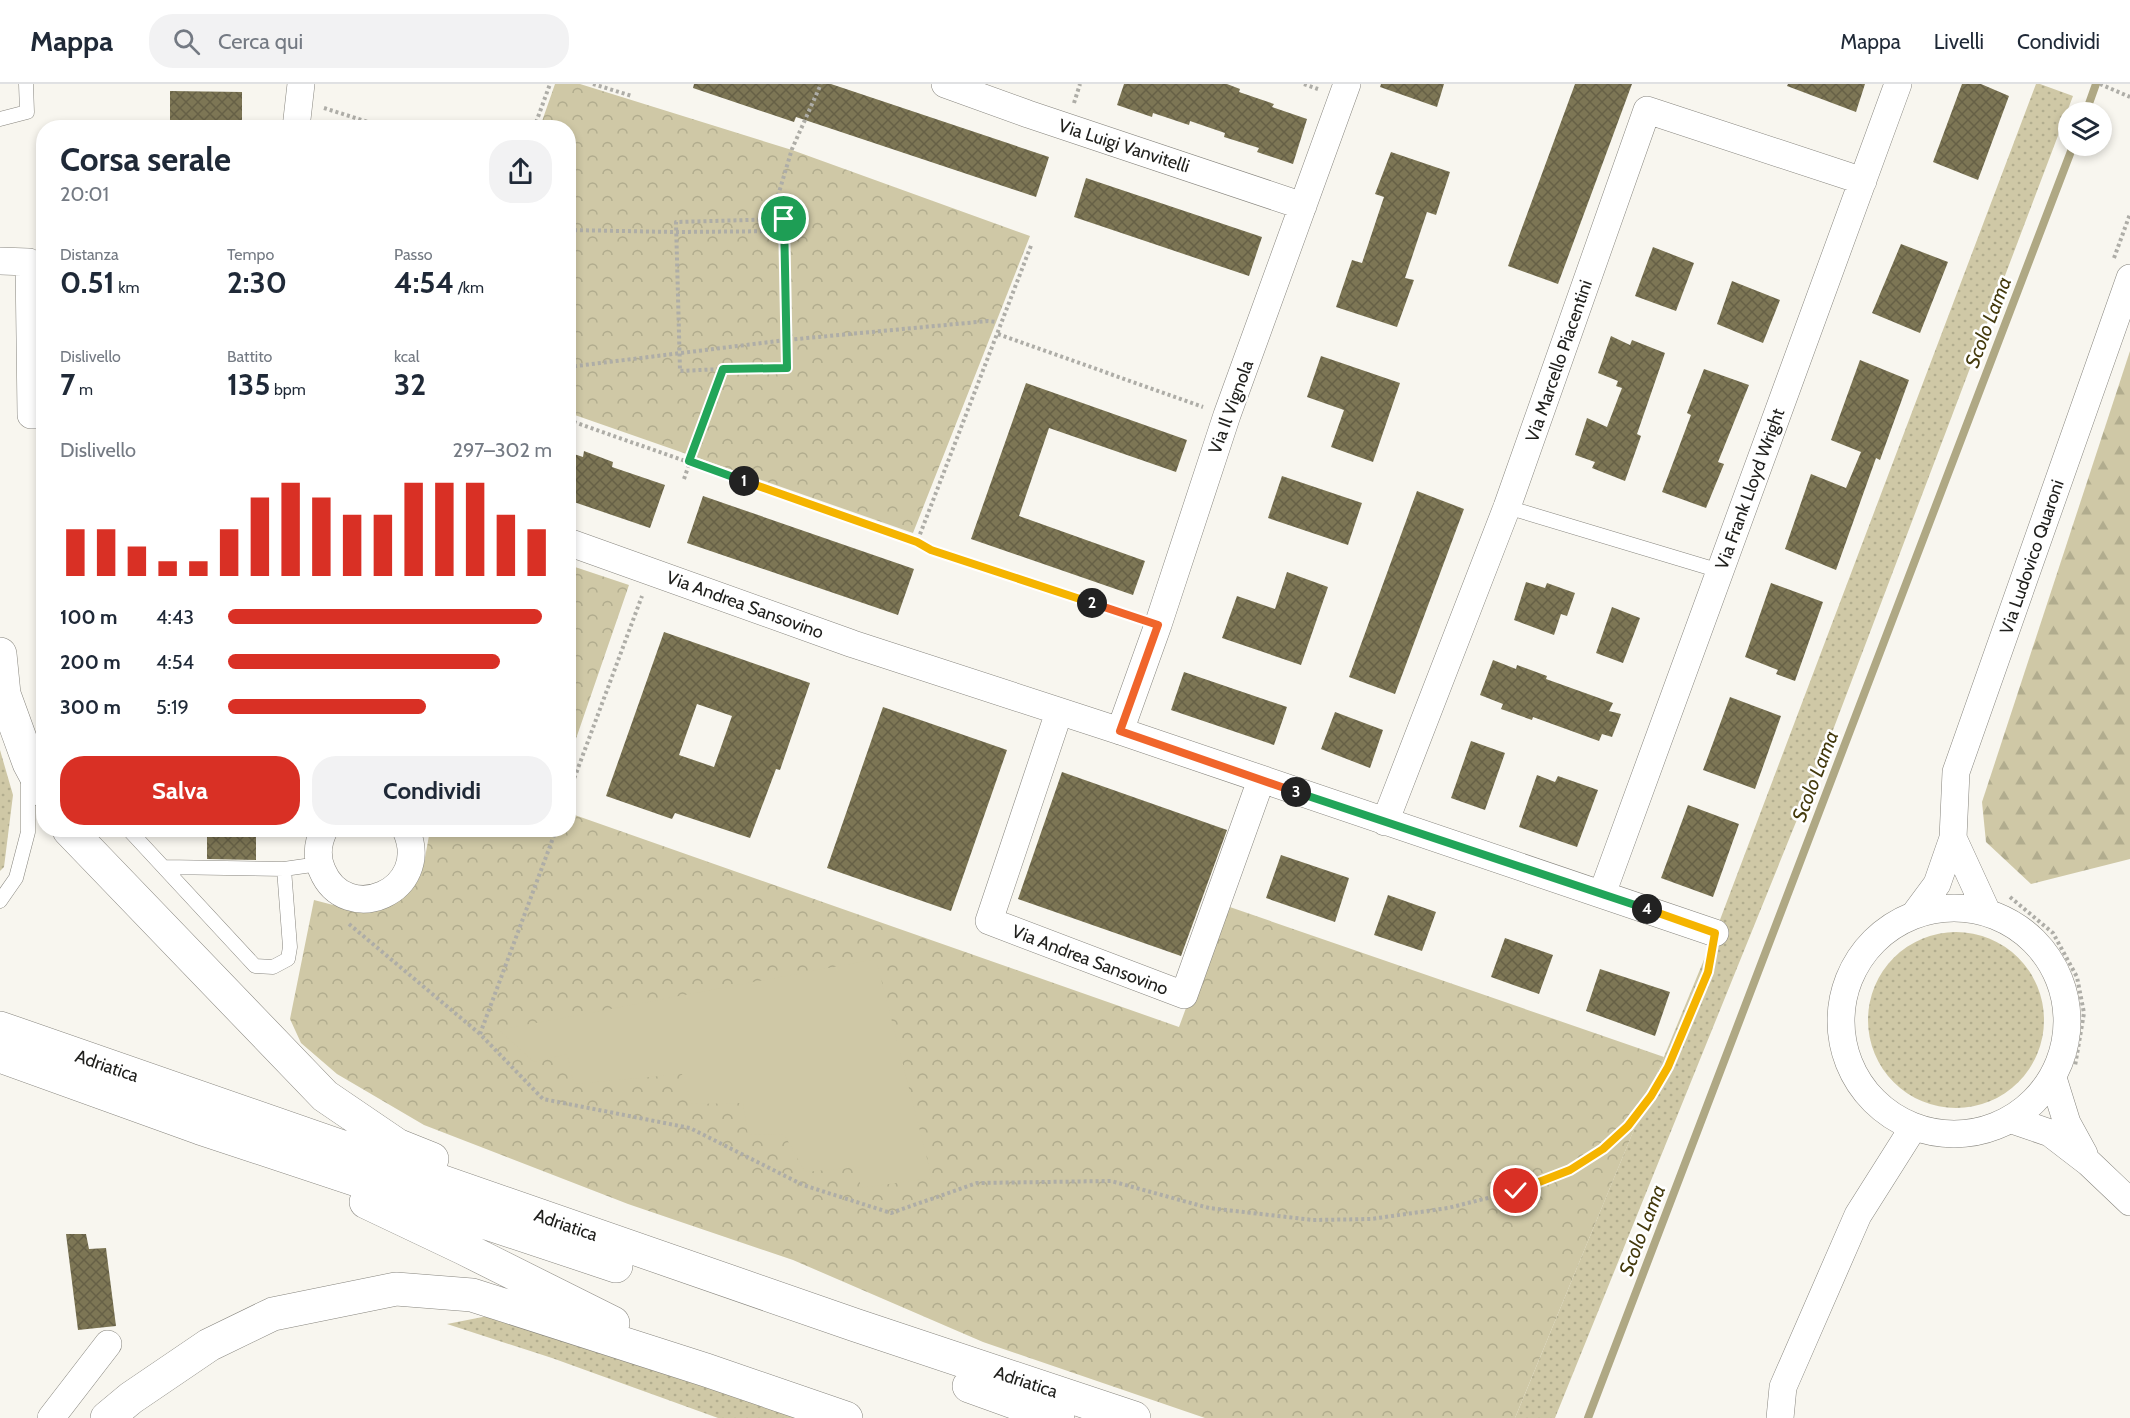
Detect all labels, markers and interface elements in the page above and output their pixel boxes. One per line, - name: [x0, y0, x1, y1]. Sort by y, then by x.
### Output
- search box: [149, 14, 569, 68]
- text: Mappa: [30, 24, 113, 58]
- icon: search: [170, 25, 203, 58]
- text: Cerca qui: [218, 28, 303, 55]
- text: Mappa: [1840, 29, 1901, 54]
- text: Livelli: [1934, 29, 1984, 54]
- text: Condividi: [2017, 29, 2100, 54]
- map controls: [2058, 102, 2112, 156]
- button: layers: [2058, 102, 2112, 156]
- street label: Via Luigi Vanvitelli: [1056, 114, 1192, 178]
- text: Corsa serale: [60, 139, 231, 179]
- button: share: [489, 140, 552, 203]
- text: 20:01: [60, 182, 109, 206]
- pin: [758, 193, 809, 244]
- icon: arrive: [767, 202, 800, 235]
- text: Distanza: [60, 245, 119, 264]
- text: Tempo: [227, 245, 274, 264]
- text: Passo: [394, 245, 433, 264]
- text: 0.51: [60, 264, 115, 301]
- text: 2:30: [227, 264, 287, 301]
- text: 4:54: [394, 264, 454, 301]
- water label: Scolo Lama: [1960, 273, 2016, 371]
- street label: Via Marcello Piacentini: [1521, 277, 1597, 445]
- text: km: [115, 278, 140, 297]
- text: /km: [454, 278, 484, 297]
- text: Dislivello: [60, 347, 121, 366]
- text: Battito: [227, 347, 272, 366]
- text: kcal: [394, 347, 420, 366]
- street label: Via Il Vignola: [1204, 357, 1258, 457]
- text: 7: [60, 366, 75, 403]
- text: 135: [227, 366, 270, 403]
- text: 32: [394, 366, 426, 403]
- text: m: [75, 380, 93, 399]
- text: bpm: [270, 380, 306, 399]
- street label: Via Frank Lloyd Wright: [1711, 406, 1789, 572]
- text: Dislivello: [60, 438, 136, 462]
- text: 297–302 m: [453, 438, 552, 462]
- pin: 1: [729, 466, 759, 496]
- text: 1: [741, 471, 747, 490]
- street label: Via Ludovico Quaroni: [1995, 477, 2069, 637]
- street label: Via Andrea Sansovino: [663, 566, 827, 644]
- pin: 2: [1077, 588, 1107, 618]
- text: 2: [1088, 593, 1096, 612]
- text: 100 m: [60, 605, 118, 629]
- text: 4:43: [156, 605, 194, 629]
- text: 200 m: [60, 650, 121, 674]
- text: 4:54: [156, 650, 194, 674]
- text: 300 m: [60, 695, 121, 719]
- text: 5:19: [156, 695, 189, 719]
- water label: Scolo Lama: [1787, 727, 1843, 825]
- button: Salva: [60, 756, 300, 825]
- button: Condividi: [312, 756, 552, 825]
- pin: 3: [1281, 777, 1311, 807]
- text: 3: [1292, 782, 1300, 801]
- pin: 4: [1632, 894, 1662, 924]
- text: 4: [1642, 899, 1652, 918]
- street label: Via Andrea Sansovino: [1009, 920, 1171, 1000]
- street label: Adriatica: [72, 1045, 142, 1087]
- pin: [1490, 1165, 1541, 1216]
- icon: check: [1499, 1174, 1532, 1207]
- water label: Scolo Lama: [1614, 1181, 1670, 1279]
- street label: Adriatica: [531, 1204, 601, 1246]
- street label: Adriatica: [991, 1361, 1061, 1403]

